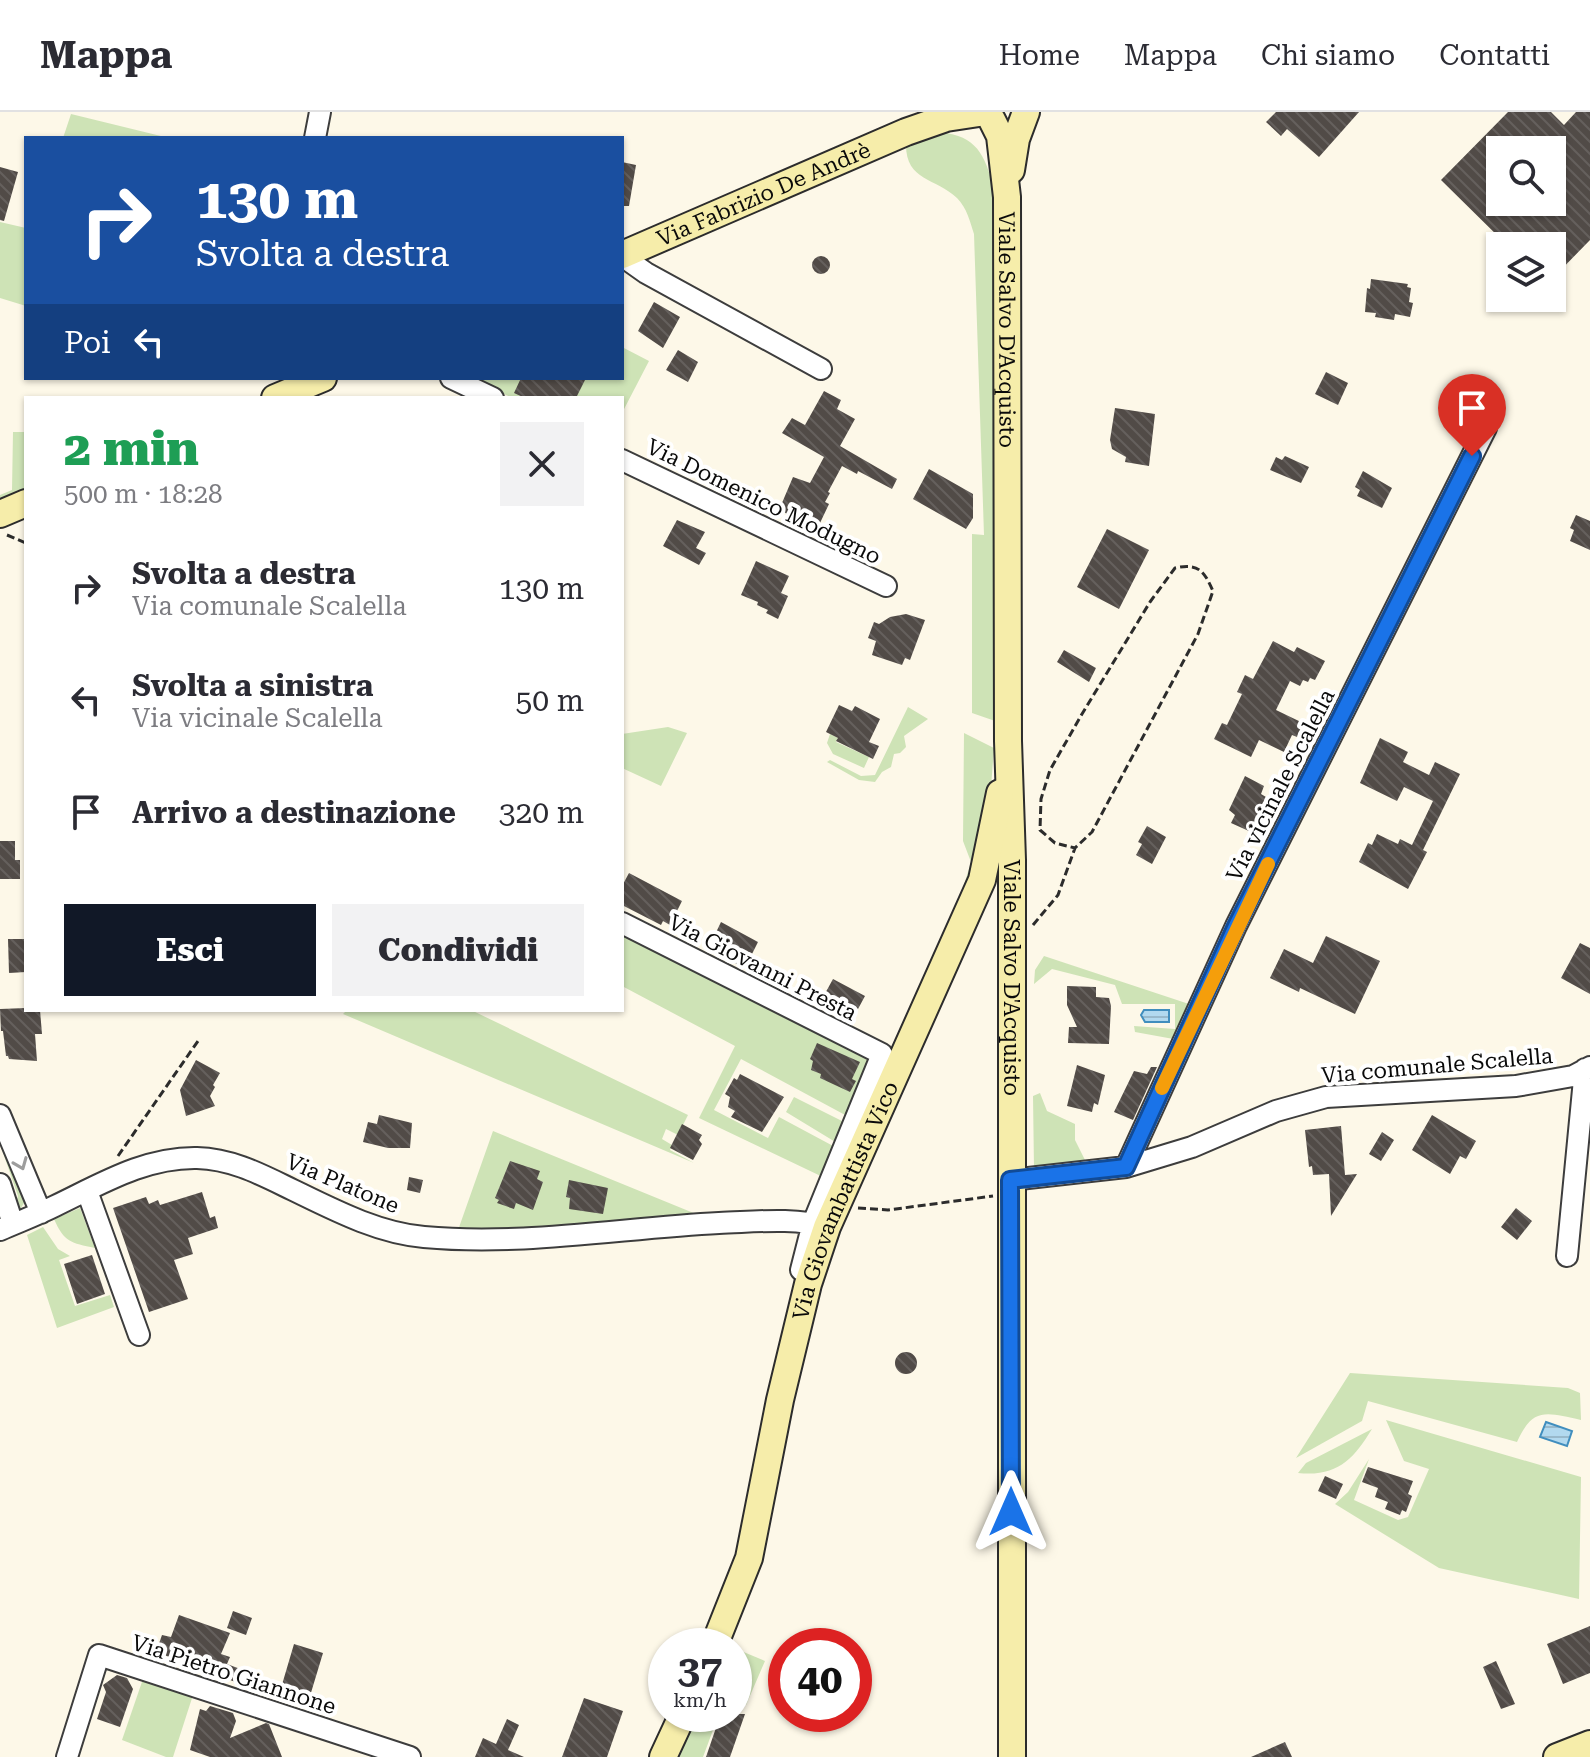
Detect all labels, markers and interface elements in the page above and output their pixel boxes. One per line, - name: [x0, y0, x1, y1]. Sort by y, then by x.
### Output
- text: Mappa: [40, 33, 172, 77]
- text: Home: [999, 39, 1080, 72]
- text: Mappa: [1124, 39, 1217, 72]
- text: Chi siamo: [1261, 39, 1395, 72]
- text: Contatti: [1439, 39, 1550, 72]
- map controls: [1486, 136, 1566, 312]
- button: search: [1486, 136, 1566, 216]
- street label: Via Fabrizio De Andrè: [653, 137, 874, 251]
- text: 130 m: [196, 166, 358, 232]
- icon: right: [64, 168, 168, 272]
- street label: Viale Salvo D'Acquisto: [994, 211, 1019, 448]
- button: layers: [1486, 232, 1566, 312]
- text: Svolta a destra: [196, 233, 449, 275]
- icon: left: [127, 320, 171, 364]
- text: Poi: [64, 325, 111, 360]
- pin: [1438, 374, 1506, 456]
- icon: arrive: [1450, 386, 1494, 430]
- text: 2 min: [64, 421, 199, 477]
- button: close: [500, 422, 584, 506]
- street label: Via Domenico Modugno: [643, 434, 885, 569]
- text: 500 m · 18:28: [64, 479, 223, 509]
- text: Svolta a destra: [132, 556, 356, 591]
- icon: right: [64, 566, 108, 610]
- text: 130 m: [499, 571, 584, 606]
- text: Via comunale Scalella: [132, 591, 406, 621]
- text: Svolta a sinistra: [132, 668, 373, 703]
- icon: left: [64, 678, 108, 722]
- text: 50 m: [515, 683, 584, 718]
- street label: Via vicinale Scalella: [1221, 685, 1340, 885]
- text: Via vicinale Scalella: [132, 703, 382, 733]
- icon: arrive: [64, 790, 108, 834]
- text: Arrivo a destinazione: [132, 795, 456, 830]
- text: 320 m: [499, 795, 584, 830]
- street label: Viale Salvo D'Acquisto: [999, 859, 1024, 1096]
- button: Esci: [64, 904, 316, 996]
- button: Condividi: [332, 904, 584, 996]
- street label: Via Giovanni Presta: [665, 909, 861, 1026]
- street label: Via comunale Scalella: [1320, 1043, 1554, 1088]
- street label: Via Giovambattista Vico: [788, 1078, 903, 1323]
- street label: Via Platone: [283, 1148, 403, 1218]
- one-way arrow: [11, 1156, 28, 1170]
- position arrow: [969, 1470, 1053, 1554]
- speed limit sign: 40: [768, 1628, 872, 1732]
- street label: Via Pietro Giannone: [129, 1630, 339, 1719]
- text: 37: [678, 1646, 722, 1693]
- text: km/h: [673, 1688, 727, 1712]

